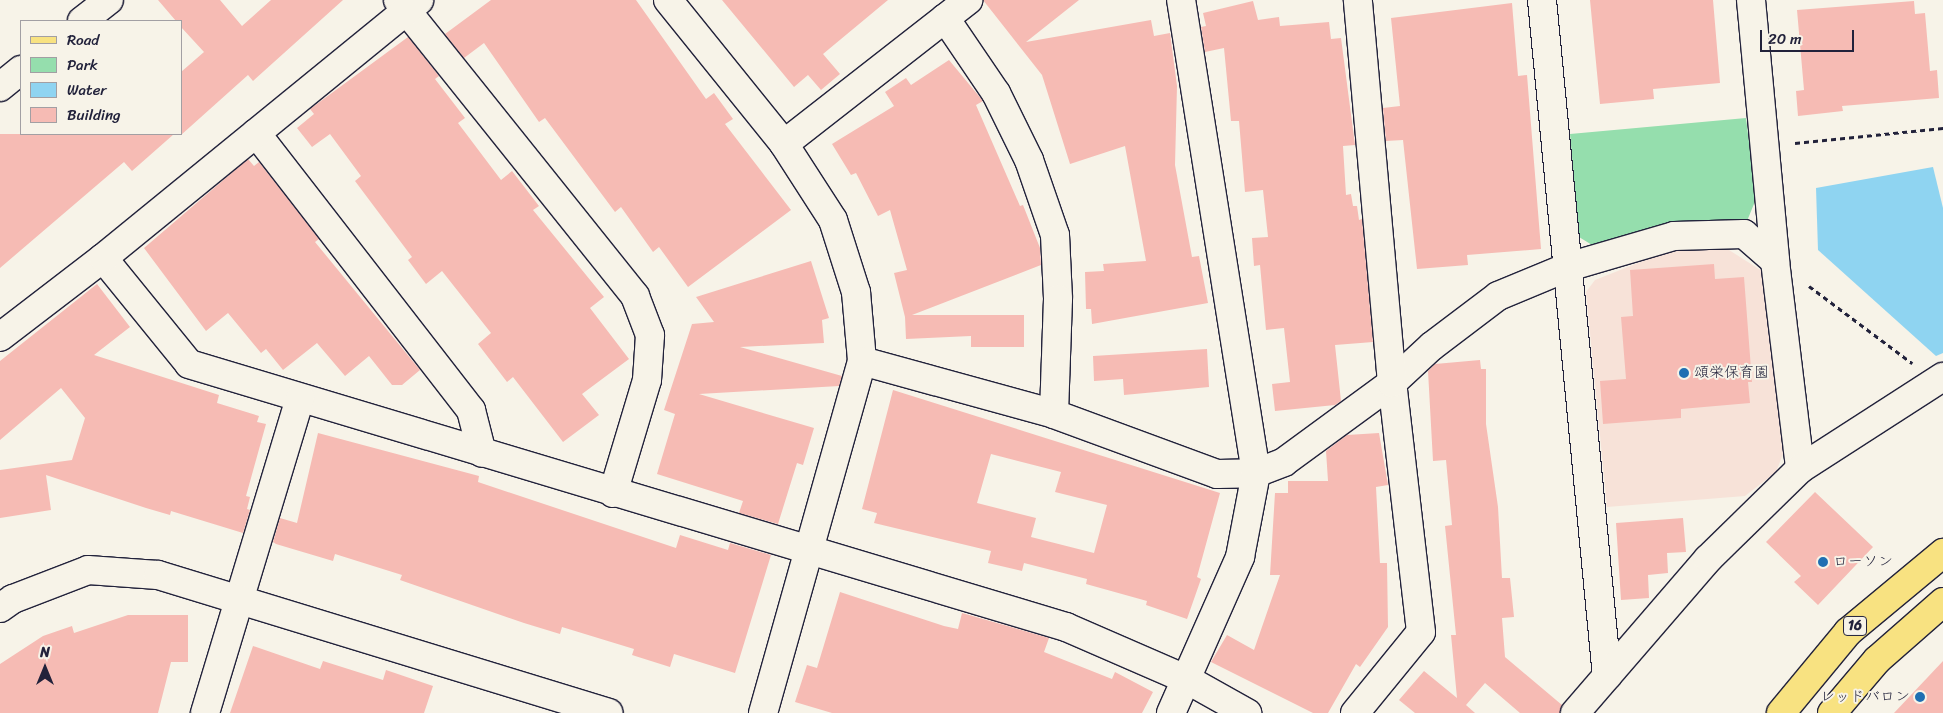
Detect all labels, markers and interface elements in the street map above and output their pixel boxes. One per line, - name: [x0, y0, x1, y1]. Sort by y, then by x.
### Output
- legend: [20, 20, 182, 135]
- scale bar: [1763, 20, 1857, 52]
- text: 20 m: [1768, 26, 1802, 52]
- text: Road: [67, 27, 99, 53]
- text: Park: [67, 52, 98, 78]
- text: Water: [67, 77, 107, 103]
- text: Building: [67, 102, 121, 128]
- place label: 頌栄保育園: [1694, 364, 1769, 382]
- marker: 頌栄保育園: [1678, 367, 1690, 379]
- place label: ローソン: [1833, 553, 1893, 571]
- marker: ローソン: [1817, 556, 1829, 568]
- road number: 16: [1842, 614, 1868, 638]
- text: N: [40, 640, 50, 665]
- north arrow: [20, 643, 70, 693]
- place label: レッドバロン: [1820, 688, 1910, 706]
- marker: レッドバロン: [1914, 691, 1926, 703]

